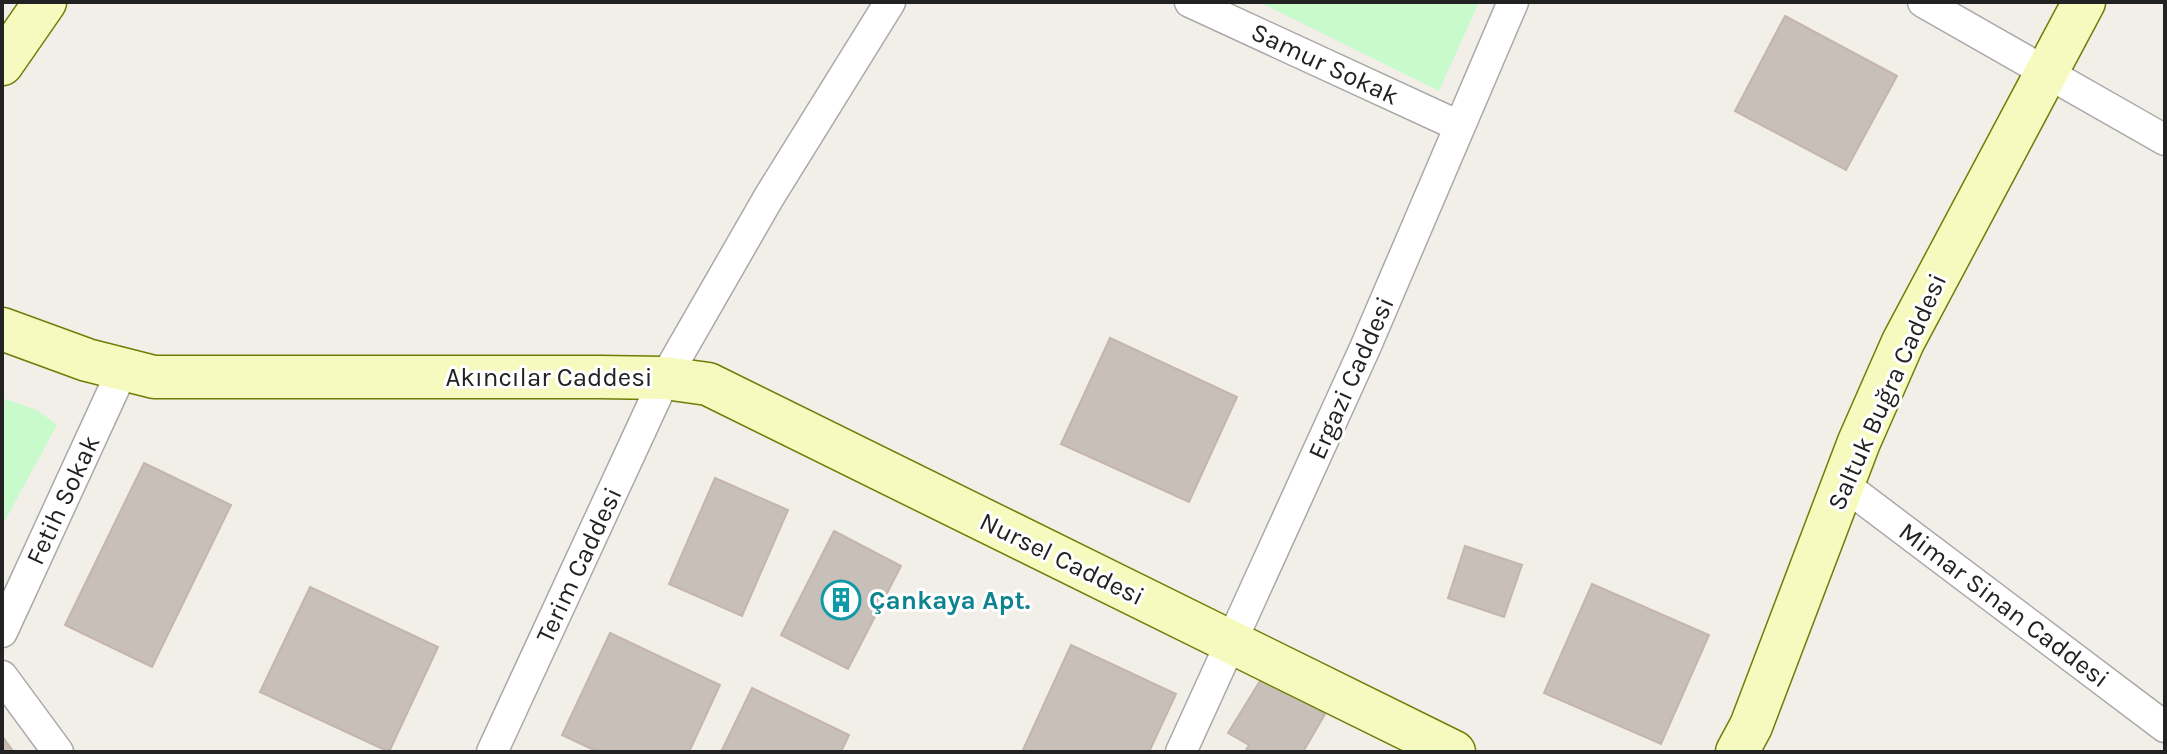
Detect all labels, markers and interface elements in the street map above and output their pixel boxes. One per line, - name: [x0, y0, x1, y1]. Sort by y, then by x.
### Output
- street label: Samur Sokak: [1246, 16, 1404, 112]
- street label: Saltuk Buğra Caddesi: [1821, 269, 1953, 515]
- street label: Ergazi Caddesi: [1301, 292, 1401, 464]
- street label: Akıncılar Caddesi: [445, 362, 653, 393]
- street label: Fetih Sokak: [20, 430, 106, 570]
- street label: Terim Caddesi: [529, 482, 629, 648]
- street label: Nursel Caddesi: [975, 506, 1149, 612]
- street label: Mimar Sinan Caddesi: [1893, 516, 2115, 694]
- building icon: Çankaya Apt.: [820, 579, 862, 621]
- place label: Çankaya Apt.: [869, 585, 1030, 616]

